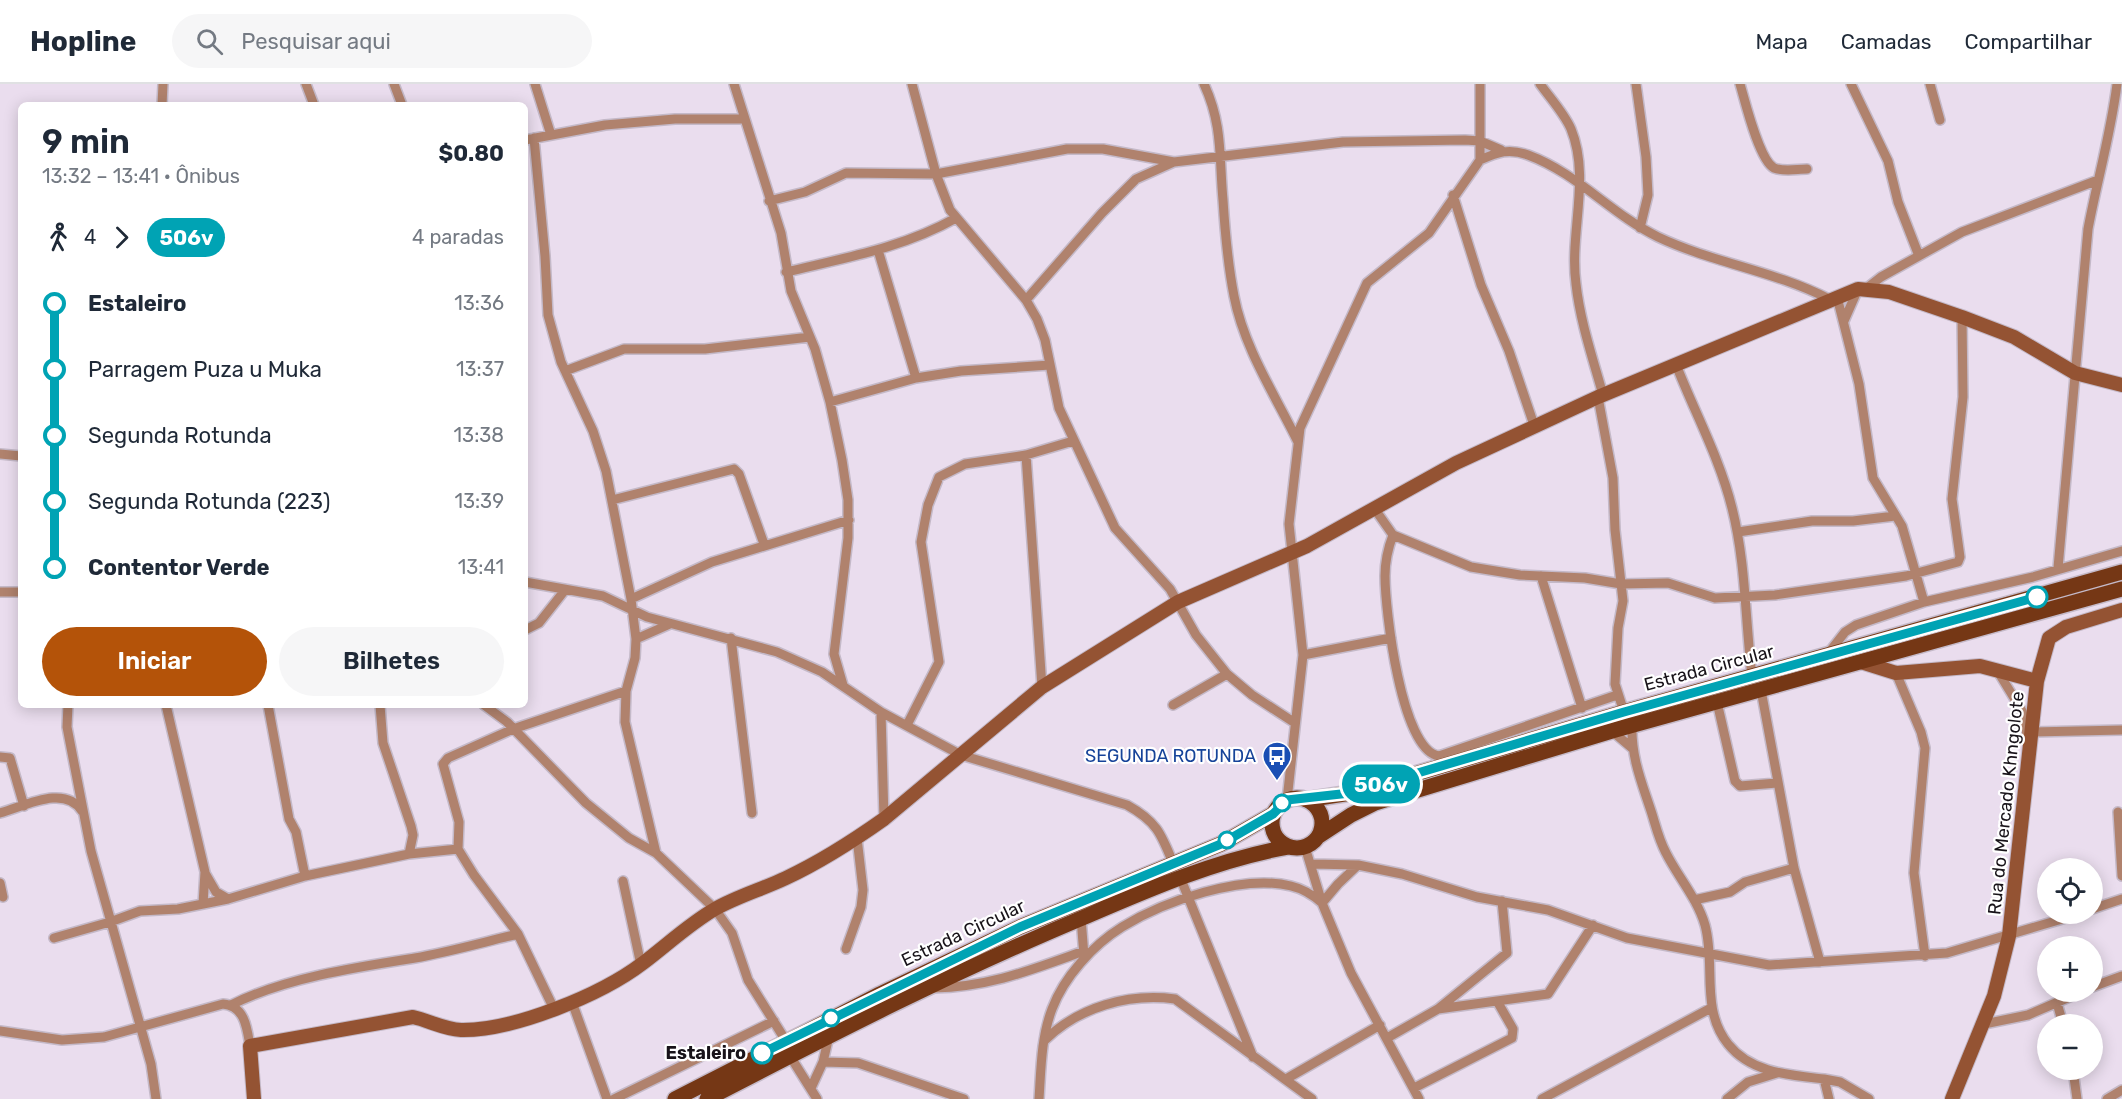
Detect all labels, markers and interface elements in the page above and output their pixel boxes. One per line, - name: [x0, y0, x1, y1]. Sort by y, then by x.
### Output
- search box: [172, 14, 592, 68]
- text: Hopline: [30, 25, 136, 58]
- icon: search: [193, 25, 226, 58]
- text: Pesquisar aqui: [241, 28, 391, 55]
- text: Mapa: [1755, 29, 1808, 54]
- text: Camadas: [1841, 29, 1931, 54]
- text: Compartilhar: [1964, 29, 2092, 54]
- text: 9 min: [42, 122, 130, 161]
- text: $0.80: [438, 140, 504, 167]
- text: 13:32 – 13:41 · Ônibus: [42, 164, 240, 188]
- icon: walk: [42, 221, 75, 254]
- icon: forward: [105, 221, 138, 254]
- text: 4: [84, 225, 96, 249]
- text: 506v: [159, 225, 213, 250]
- text: 4 paradas: [412, 225, 504, 249]
- text: Estaleiro: [88, 290, 186, 317]
- text: 13:36: [454, 291, 504, 315]
- text: Parragem Puza u Muka: [88, 356, 322, 383]
- text: 13:37: [456, 357, 504, 381]
- text: Segunda Rotunda: [88, 422, 272, 449]
- text: 13:38: [454, 423, 504, 447]
- text: Segunda Rotunda (223): [88, 488, 331, 515]
- text: 13:39: [454, 489, 504, 513]
- text: Contentor Verde: [88, 554, 270, 581]
- text: 13:41: [458, 555, 504, 579]
- unlabelled marker: [2026, 586, 2048, 608]
- button: Iniciar: [42, 627, 267, 696]
- button: Bilhetes: [279, 627, 504, 696]
- street label: Estrada Circular: [1642, 640, 1777, 696]
- street label: Rua do Mercado Khngolote: [1983, 690, 2029, 916]
- bus stop icon: SEGUNDA ROTUNDA: [1261, 740, 1293, 782]
- place label: SEGUNDA ROTUNDA: [1085, 745, 1256, 767]
- line badge: 506v: [1339, 764, 1423, 804]
- text: 506v: [1354, 772, 1408, 797]
- unlabelled marker: [1273, 794, 1291, 812]
- unlabelled marker: [1218, 831, 1236, 849]
- map controls: [2037, 858, 2103, 1080]
- button: locate: [2037, 858, 2103, 924]
- street label: Estrada Circular: [898, 895, 1028, 971]
- button: +: [2037, 936, 2103, 1002]
- unlabelled marker: [822, 1009, 840, 1027]
- button: −: [2037, 1014, 2103, 1080]
- place label: Estaleiro: [665, 1042, 746, 1064]
- marker: Estaleiro: [751, 1042, 773, 1064]

